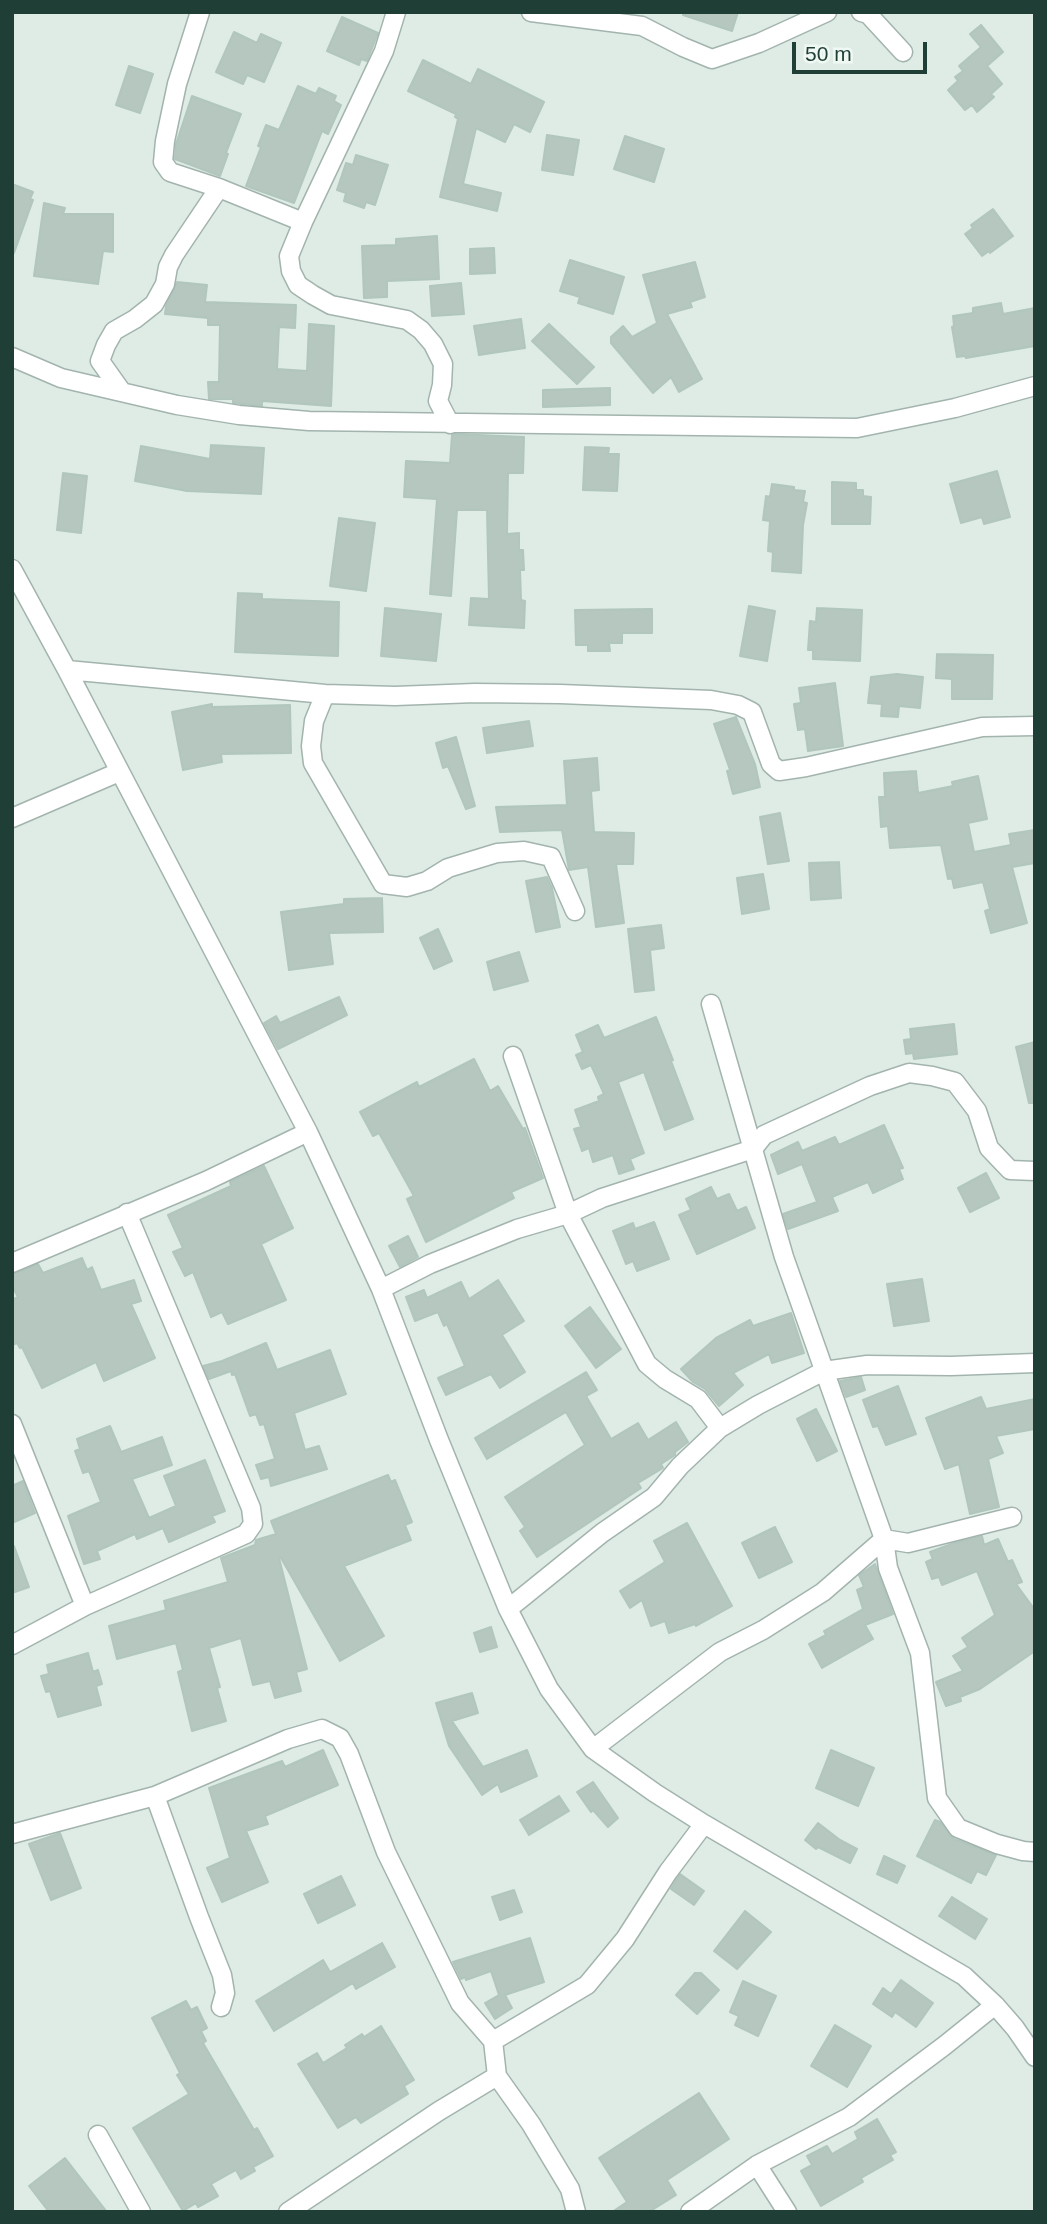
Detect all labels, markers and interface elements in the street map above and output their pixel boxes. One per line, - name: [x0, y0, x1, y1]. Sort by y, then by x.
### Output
- scale bar: [795, 28, 930, 72]
- text: 50 m: [805, 42, 852, 65]

